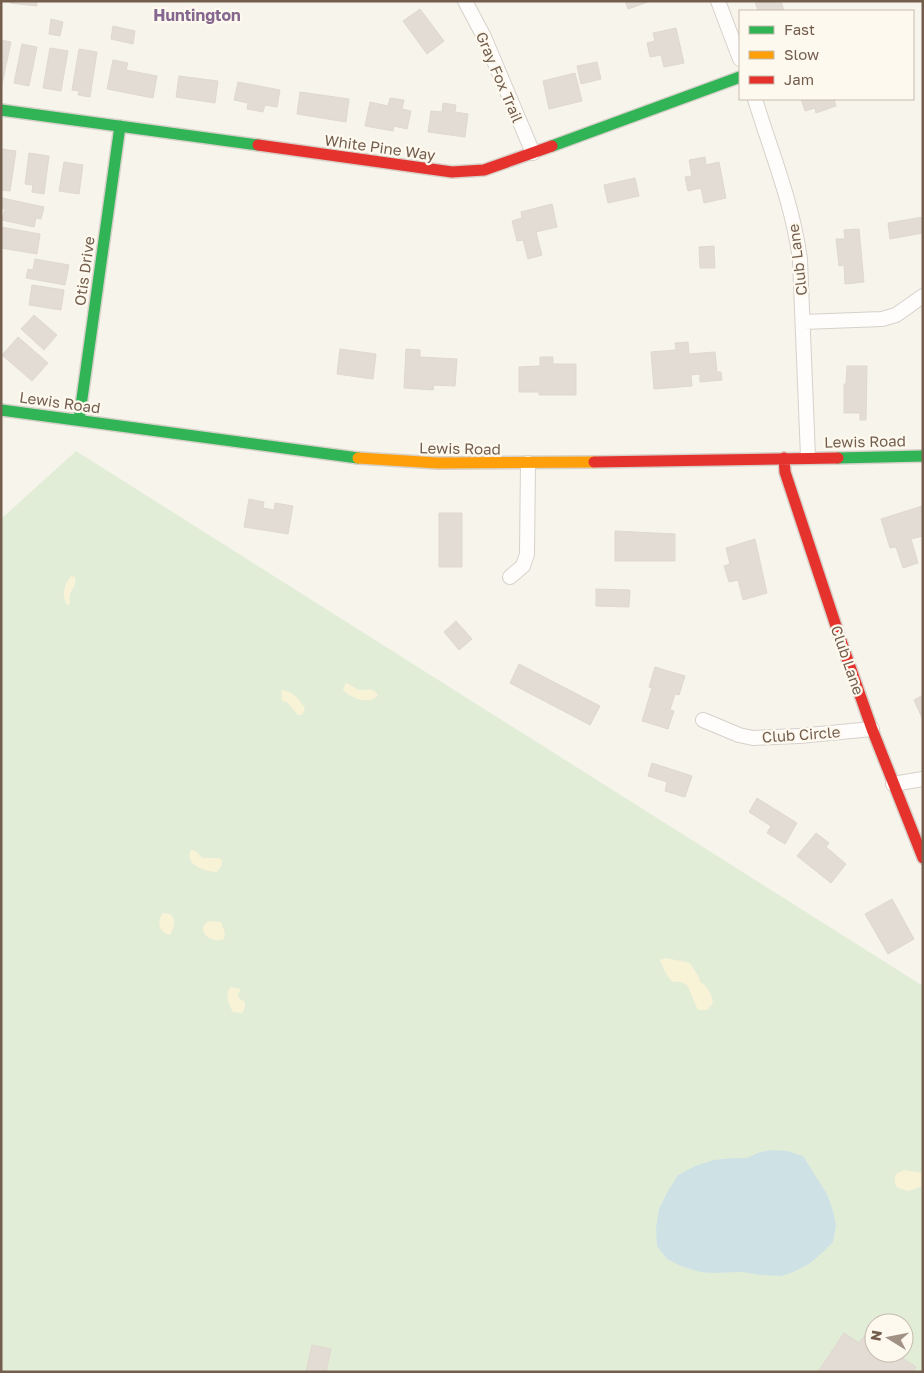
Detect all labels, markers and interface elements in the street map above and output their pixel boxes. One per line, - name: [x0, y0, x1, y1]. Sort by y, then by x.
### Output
- district label: Huntington: [153, 5, 241, 25]
- legend: [739, 10, 914, 100]
- text: Fast: [784, 20, 815, 38]
- street label: Gray Fox Trail: [473, 29, 527, 125]
- text: Slow: [784, 45, 819, 63]
- text: Jam: [784, 70, 814, 88]
- street label: White Pine Way: [323, 130, 437, 164]
- street label: Club Lane: [784, 223, 810, 297]
- street label: Otis Drive: [70, 235, 98, 307]
- street label: Lewis Road: [18, 387, 102, 417]
- street label: Lewis Road: [824, 431, 906, 451]
- street label: Lewis Road: [419, 438, 501, 458]
- street label: Club Lane: [828, 623, 868, 697]
- street label: Club Circle: [761, 722, 841, 746]
- north arrow: [864, 1313, 914, 1363]
- text: N: [866, 1329, 885, 1342]

